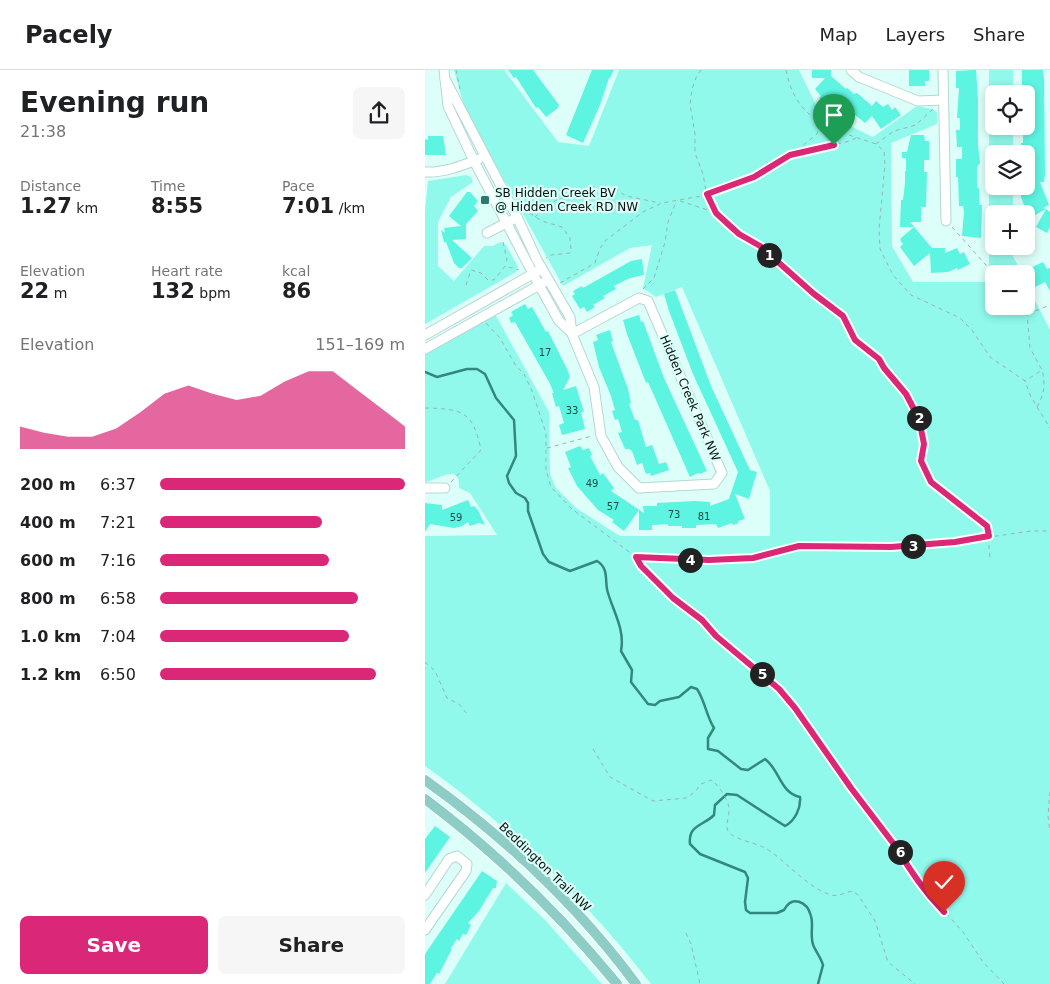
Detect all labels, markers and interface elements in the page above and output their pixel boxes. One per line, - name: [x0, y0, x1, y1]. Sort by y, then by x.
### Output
- text: Pacely: [25, 21, 113, 49]
- text: Map: [819, 24, 857, 45]
- text: Layers: [885, 24, 945, 45]
- text: Share: [973, 24, 1025, 45]
- map controls: [985, 85, 1035, 315]
- button: locate: [985, 85, 1035, 135]
- text: Evening run: [20, 86, 209, 119]
- button: share: [353, 87, 405, 139]
- pin: [813, 94, 855, 145]
- icon: arrive: [820, 101, 848, 129]
- text: 21:38: [20, 122, 66, 141]
- button: layers: [985, 145, 1035, 195]
- text: Distance: [20, 178, 81, 194]
- text: Time: [151, 178, 185, 194]
- text: Pace: [282, 178, 315, 194]
- place label: SB Hidden Creek BV @ Hidden Creek RD NW: [495, 186, 638, 214]
- text: 1.27: [20, 194, 72, 218]
- text: 8:55: [151, 194, 203, 218]
- text: 7:01: [282, 194, 334, 218]
- marker: SB Hidden Creek BV @ Hidden Creek RD NW: [479, 194, 491, 206]
- text: km: [72, 200, 98, 216]
- text: /km: [334, 200, 365, 216]
- button: +: [985, 205, 1035, 255]
- pin: 1: [757, 242, 781, 268]
- text: 1: [765, 247, 774, 263]
- text: Elevation: [20, 263, 85, 279]
- text: Heart rate: [151, 263, 223, 279]
- text: kcal: [282, 263, 310, 279]
- button: −: [985, 265, 1035, 315]
- text: 22: [20, 279, 49, 303]
- text: 132: [151, 279, 195, 303]
- text: 86: [282, 279, 311, 303]
- text: m: [49, 285, 67, 301]
- text: bpm: [195, 285, 231, 301]
- street label: Hidden Creek Park NW: [657, 333, 723, 463]
- text: Elevation: [20, 335, 94, 354]
- text: 151–169 m: [315, 335, 405, 354]
- house number: 17: [539, 347, 551, 358]
- house number: 33: [566, 405, 578, 416]
- pin: 2: [907, 406, 931, 430]
- text: 2: [915, 410, 924, 426]
- text: 200 m: [20, 475, 76, 494]
- text: 6:37: [100, 475, 136, 494]
- house number: 49: [586, 478, 598, 489]
- house number: 57: [607, 501, 619, 512]
- house number: 73: [668, 509, 680, 520]
- house number: 81: [698, 511, 710, 522]
- house number: 59: [450, 512, 462, 523]
- text: 400 m: [20, 513, 76, 532]
- text: 7:21: [100, 513, 136, 532]
- pin: 3: [901, 534, 925, 558]
- text: 3: [909, 538, 918, 554]
- pin: 4: [677, 548, 703, 572]
- text: 600 m: [20, 551, 76, 570]
- text: 7:16: [100, 551, 136, 570]
- text: 4: [686, 552, 695, 568]
- text: 800 m: [20, 589, 76, 608]
- text: 6:58: [100, 589, 136, 608]
- text: 1.0 km: [20, 627, 81, 646]
- text: 7:04: [100, 627, 136, 646]
- pin: 5: [749, 662, 775, 686]
- text: 1.2 km: [20, 665, 81, 684]
- text: 6:50: [100, 665, 136, 684]
- text: 5: [758, 666, 767, 682]
- street label: Beddington Trail NW: [496, 820, 594, 915]
- pin: 6: [887, 840, 913, 864]
- text: 6: [896, 844, 905, 860]
- pin: [923, 861, 965, 912]
- icon: check: [930, 868, 958, 896]
- button: Save: [20, 916, 208, 974]
- button: Share: [218, 916, 405, 974]

